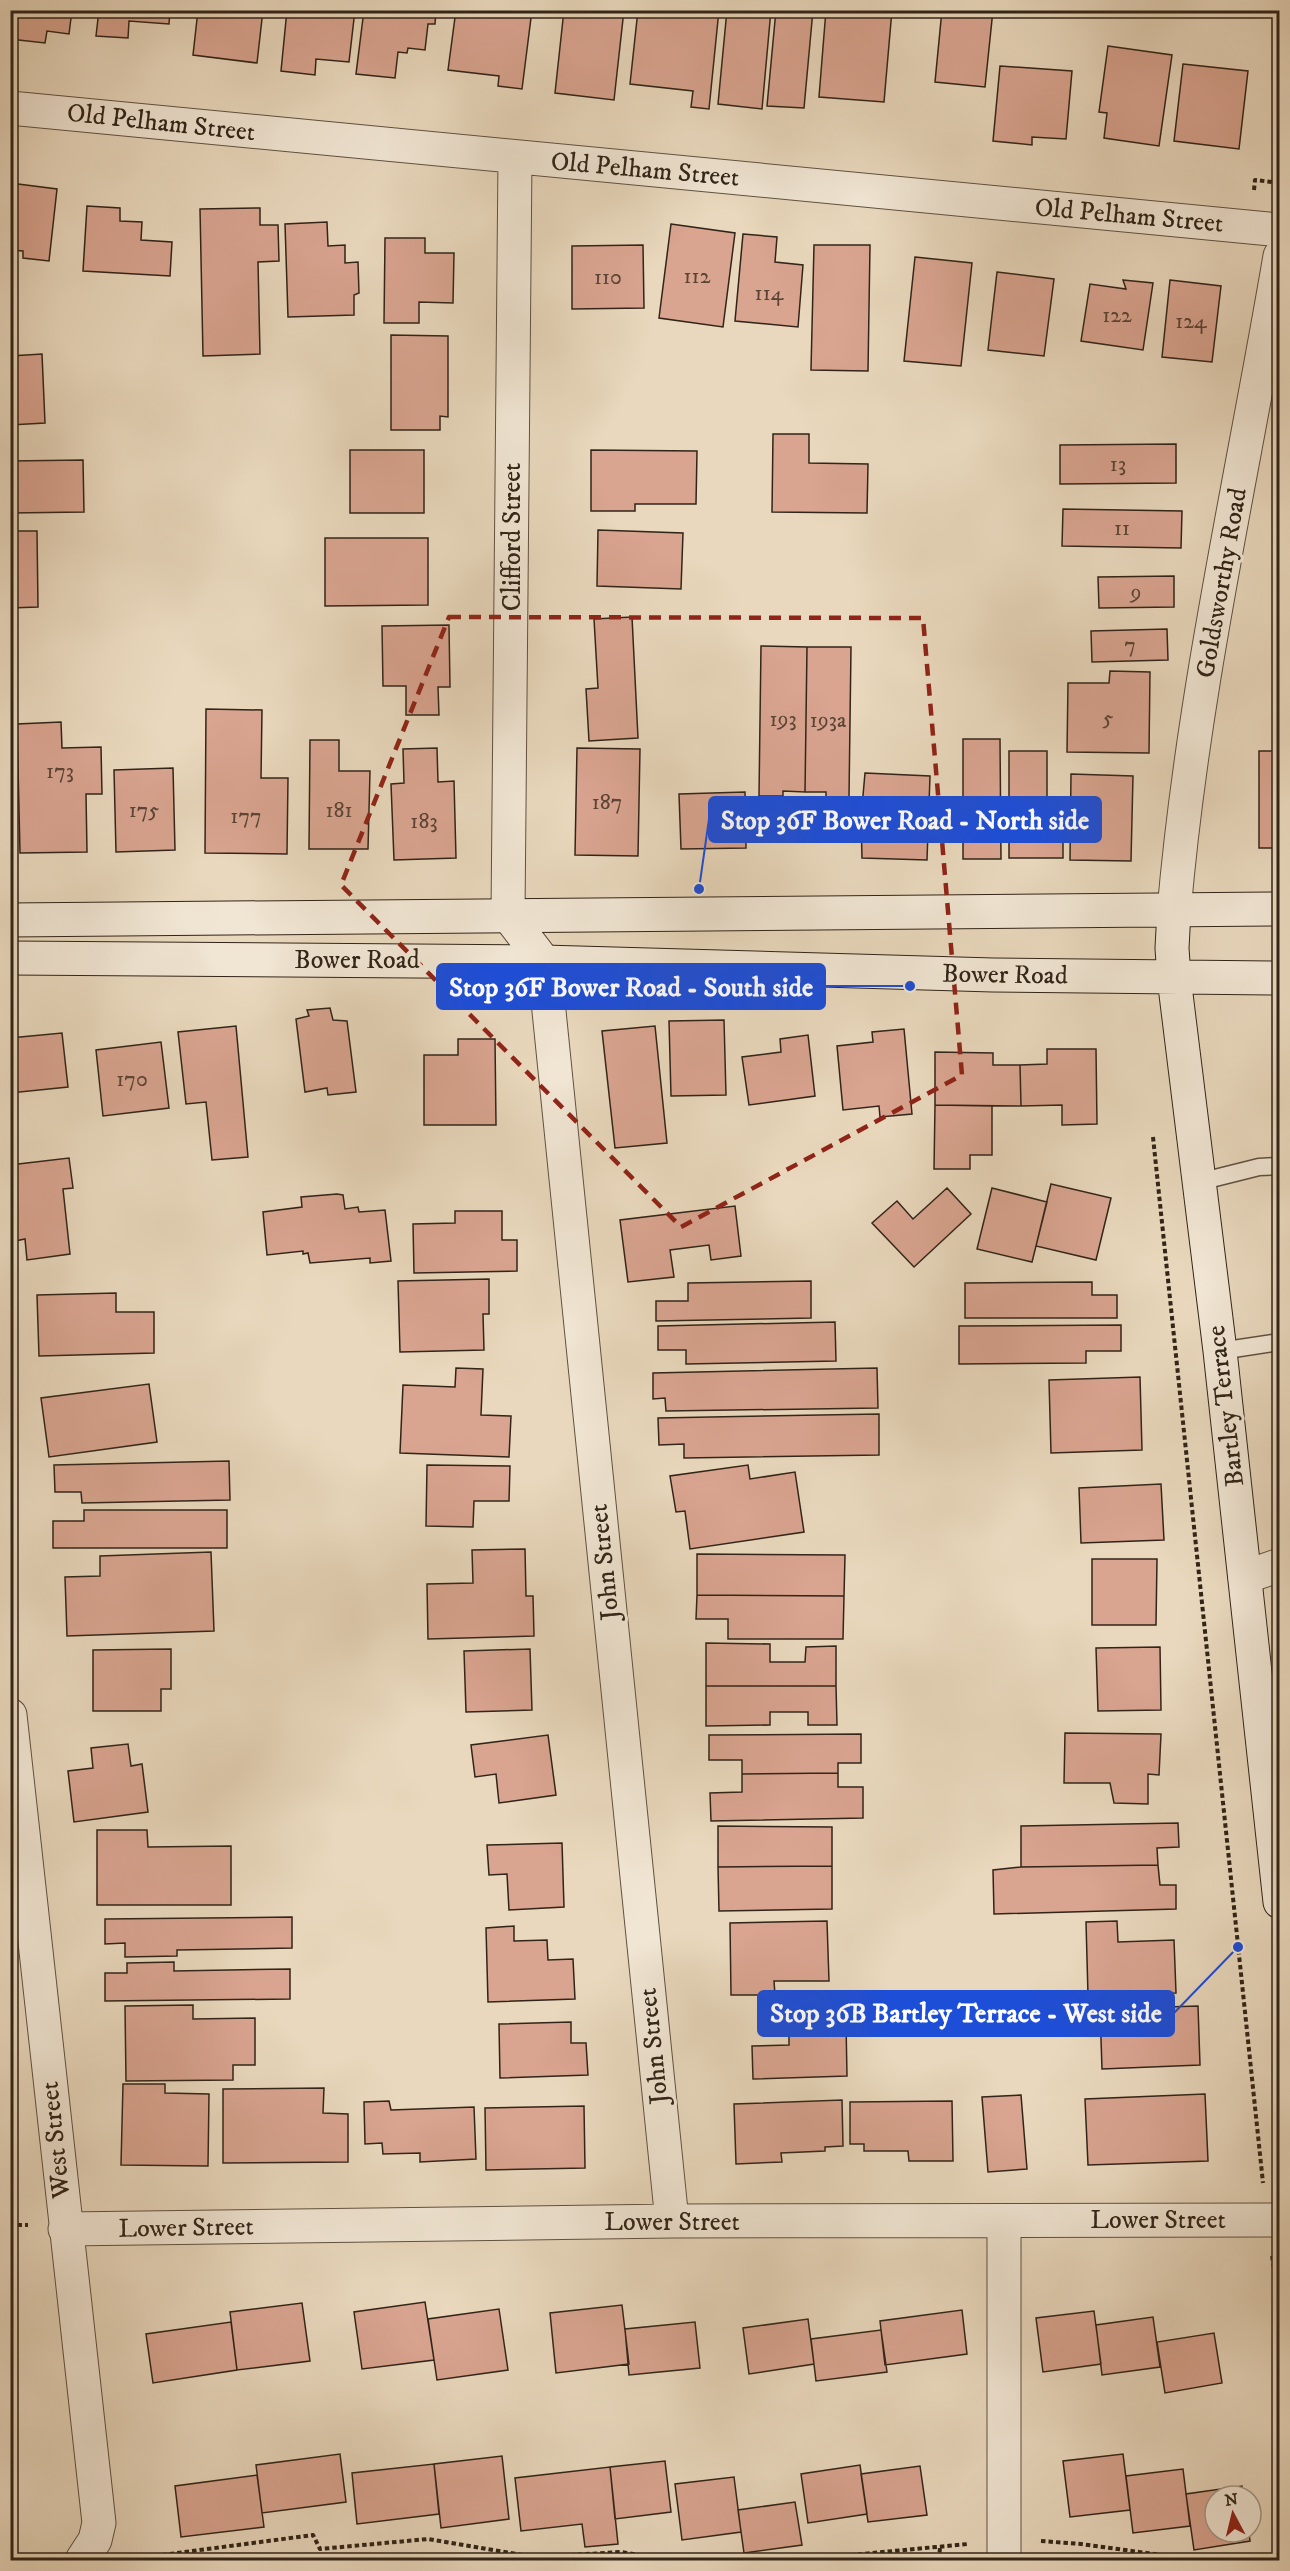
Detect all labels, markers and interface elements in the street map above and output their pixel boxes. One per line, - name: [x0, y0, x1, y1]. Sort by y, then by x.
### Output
- street label: Old Pelham Street: [65, 97, 257, 149]
- street label: Old Pelham Street: [549, 145, 741, 195]
- street label: Old Pelham Street: [1033, 191, 1225, 241]
- house number: 112: [684, 263, 711, 290]
- house number: 110: [594, 264, 622, 291]
- house number: 114: [755, 280, 785, 307]
- house number: 122: [1102, 302, 1132, 329]
- house number: 124: [1175, 308, 1208, 335]
- house number: 13: [1110, 451, 1126, 478]
- street label: Clifford Street: [496, 463, 529, 611]
- street label: Goldsworthy Road: [1189, 485, 1255, 681]
- house number: 11: [1114, 515, 1130, 542]
- house number: 9: [1130, 579, 1141, 606]
- house number: 7: [1124, 632, 1136, 659]
- house number: 5: [1103, 705, 1114, 732]
- house number: 193: [769, 706, 797, 733]
- house number: 193a: [810, 707, 847, 734]
- house number: 173: [46, 758, 74, 785]
- house number: 187: [592, 789, 622, 816]
- house number: 175: [129, 797, 159, 824]
- house number: 181: [325, 797, 353, 824]
- callout: Stop 36F Bower Road - North side: [709, 797, 1101, 842]
- house number: 177: [230, 803, 262, 830]
- text: Stop 36F Bower Road - North side: [721, 804, 1089, 838]
- house number: 183: [410, 808, 438, 835]
- street label: Bower Road: [294, 944, 420, 977]
- street label: Bower Road: [942, 957, 1068, 993]
- callout: Stop 36F Bower Road - South side: [437, 964, 825, 1009]
- text: Stop 36F Bower Road - South side: [449, 971, 813, 1005]
- house number: 170: [116, 1066, 148, 1093]
- street label: Bartley Terrace: [1200, 1324, 1252, 1488]
- street label: John Street: [582, 1502, 628, 1624]
- street label: John Street: [631, 1986, 677, 2108]
- callout: Stop 36B Bartley Terrace - West side: [758, 1991, 1174, 2036]
- text: Stop 36B Bartley Terrace - West side: [770, 1997, 1162, 2031]
- street label: West Street: [33, 2080, 79, 2201]
- street label: Lower Street: [1090, 2204, 1226, 2237]
- street label: Lower Street: [604, 2206, 740, 2239]
- street label: Lower Street: [118, 2210, 254, 2246]
- north arrow: [1203, 2484, 1263, 2544]
- text: N: [1224, 2489, 1239, 2511]

